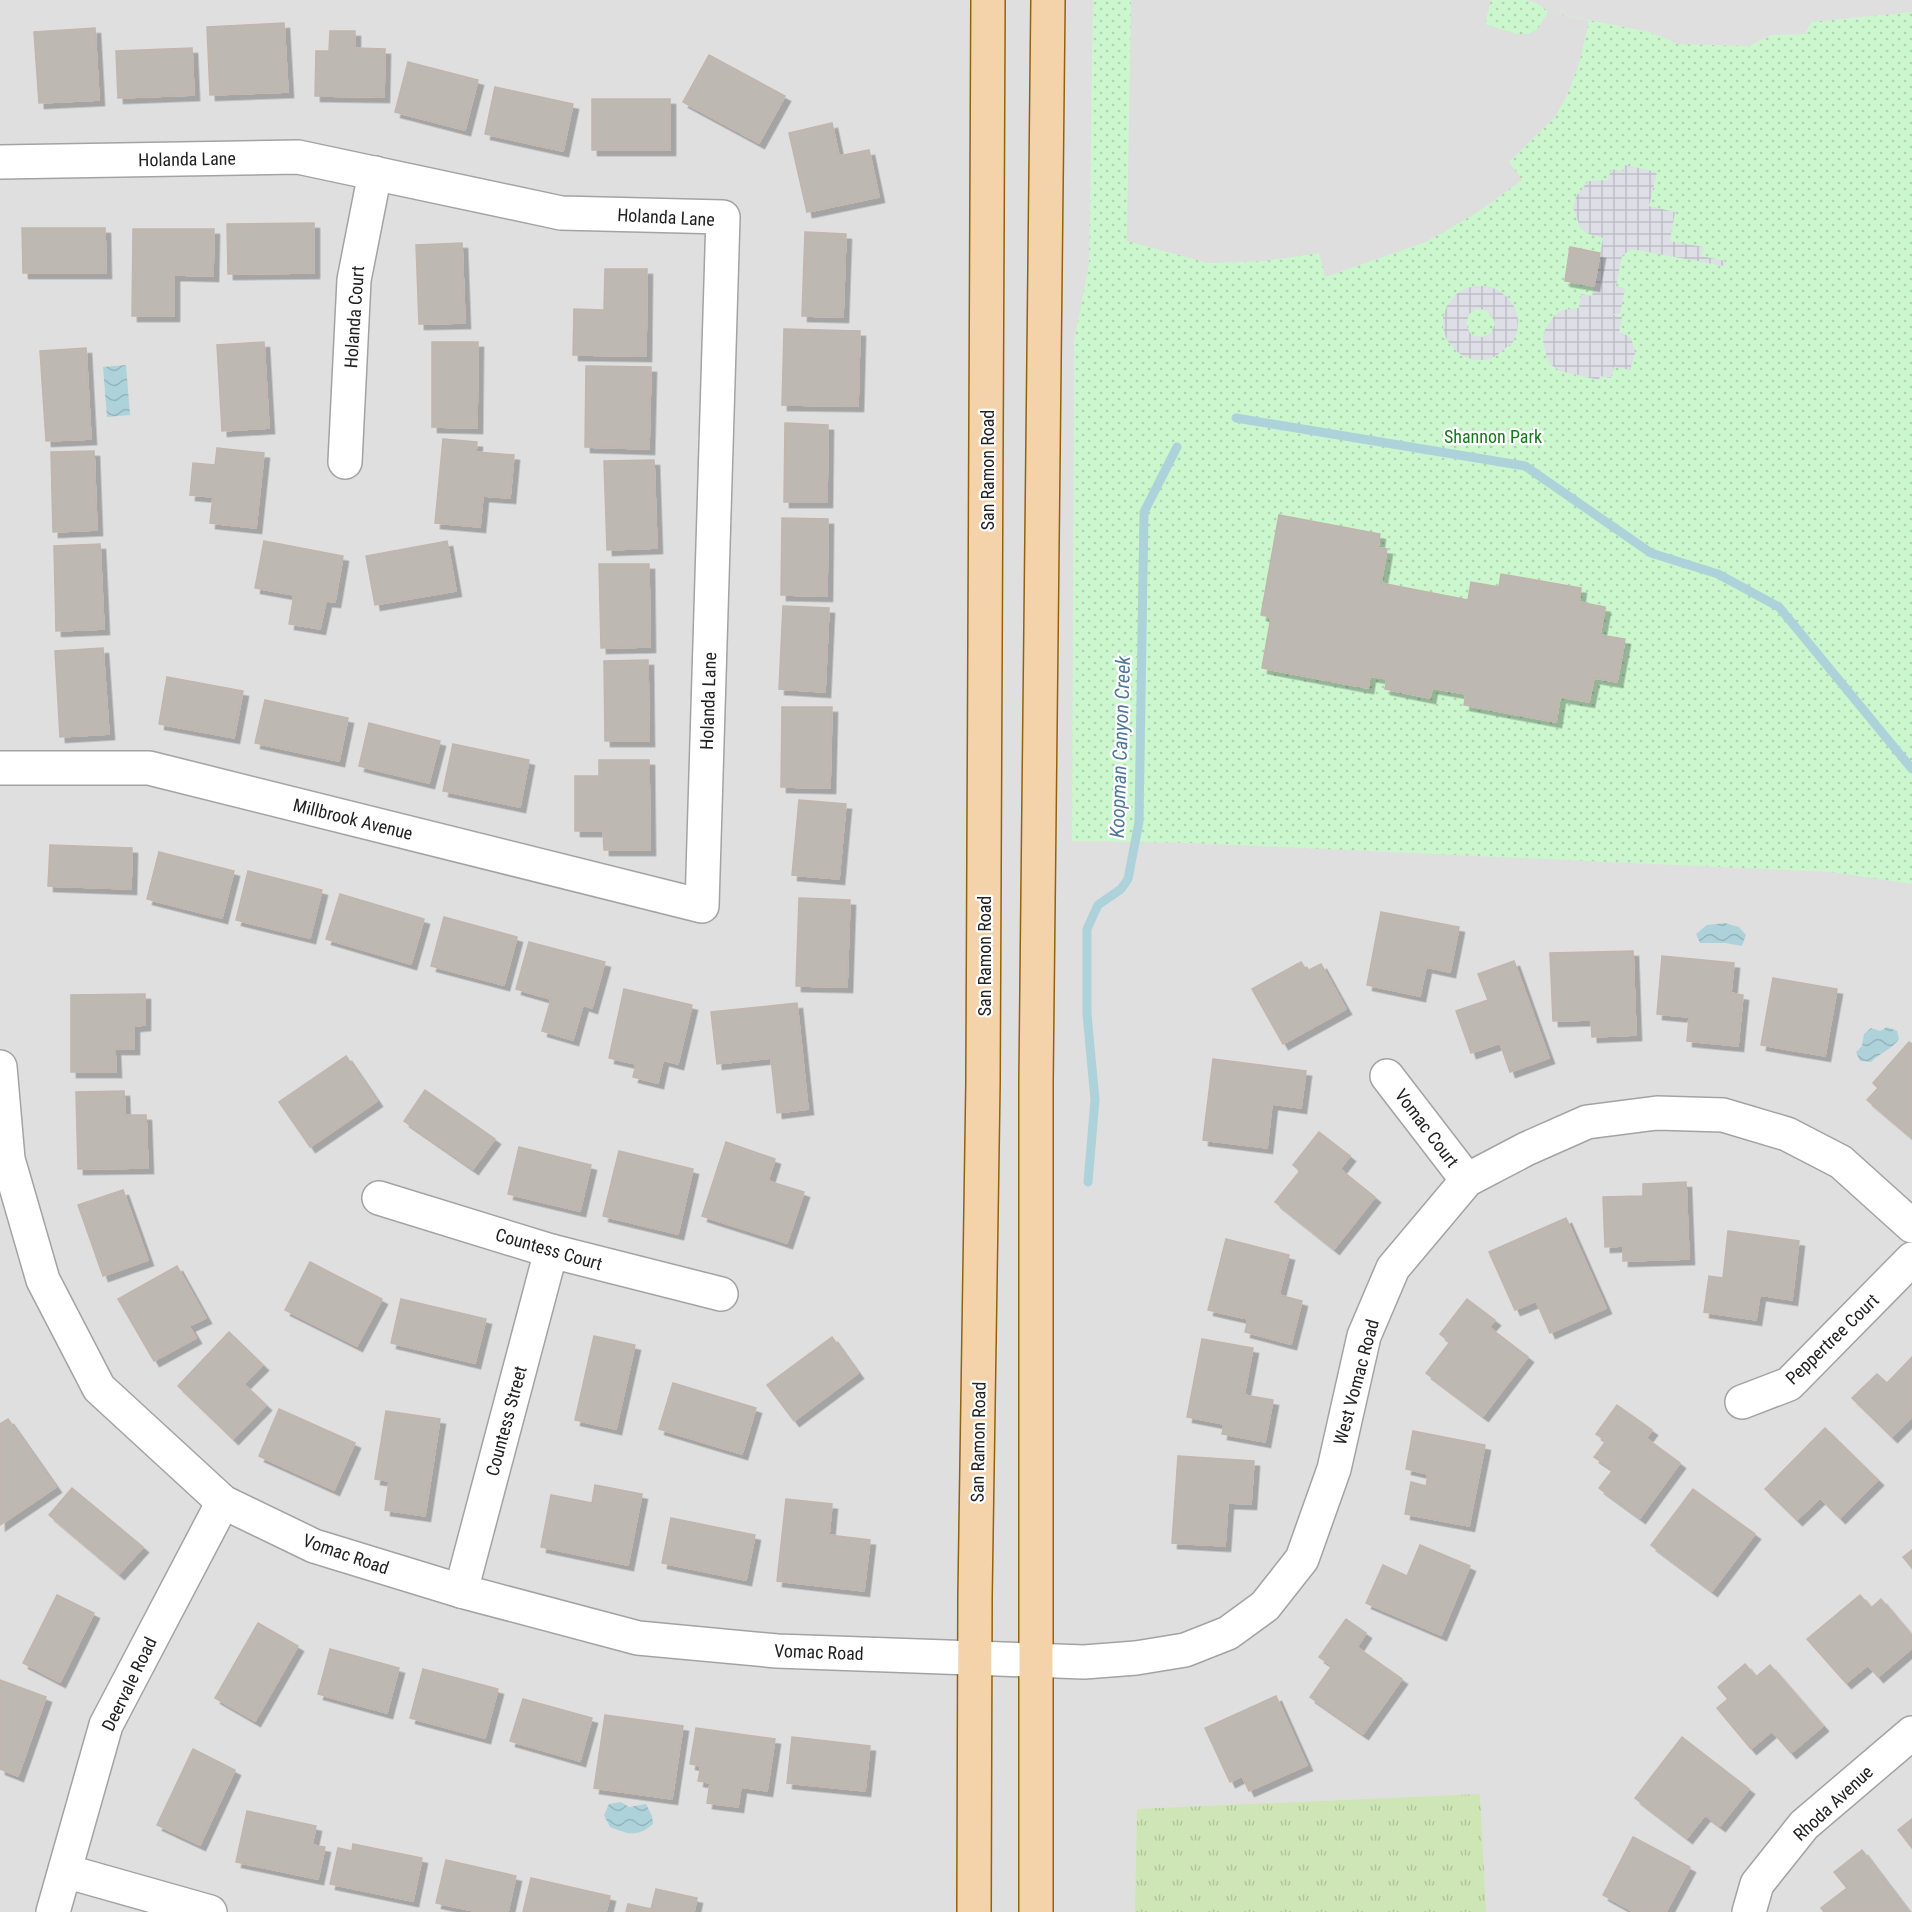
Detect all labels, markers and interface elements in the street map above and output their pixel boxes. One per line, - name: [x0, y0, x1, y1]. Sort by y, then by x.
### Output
- street label: Holanda Lane: [138, 148, 236, 170]
- street label: Holanda Lane: [617, 204, 715, 230]
- street label: Holanda Court: [340, 265, 368, 369]
- street label: San Ramon Road: [977, 410, 998, 530]
- park label: Shannon Park: [1444, 426, 1542, 447]
- street label: Holanda Lane: [696, 652, 720, 750]
- water label: Koopman Canyon Creek: [1105, 654, 1135, 838]
- street label: Millbrook Avenue: [291, 794, 415, 844]
- street label: San Ramon Road: [974, 896, 995, 1016]
- street label: Vomac Court: [1391, 1085, 1463, 1171]
- street label: Countess Court: [493, 1224, 605, 1274]
- street label: Peppertree Court: [1781, 1289, 1883, 1389]
- street label: West Vomac Road: [1329, 1317, 1383, 1447]
- street label: Countess Street: [481, 1364, 531, 1478]
- street label: San Ramon Road: [966, 1382, 990, 1502]
- street label: Vomac Road: [300, 1530, 392, 1578]
- street label: Deervale Road: [97, 1634, 161, 1734]
- street label: Vomac Road: [774, 1640, 864, 1664]
- street label: Rhoda Avenue: [1789, 1761, 1877, 1845]

